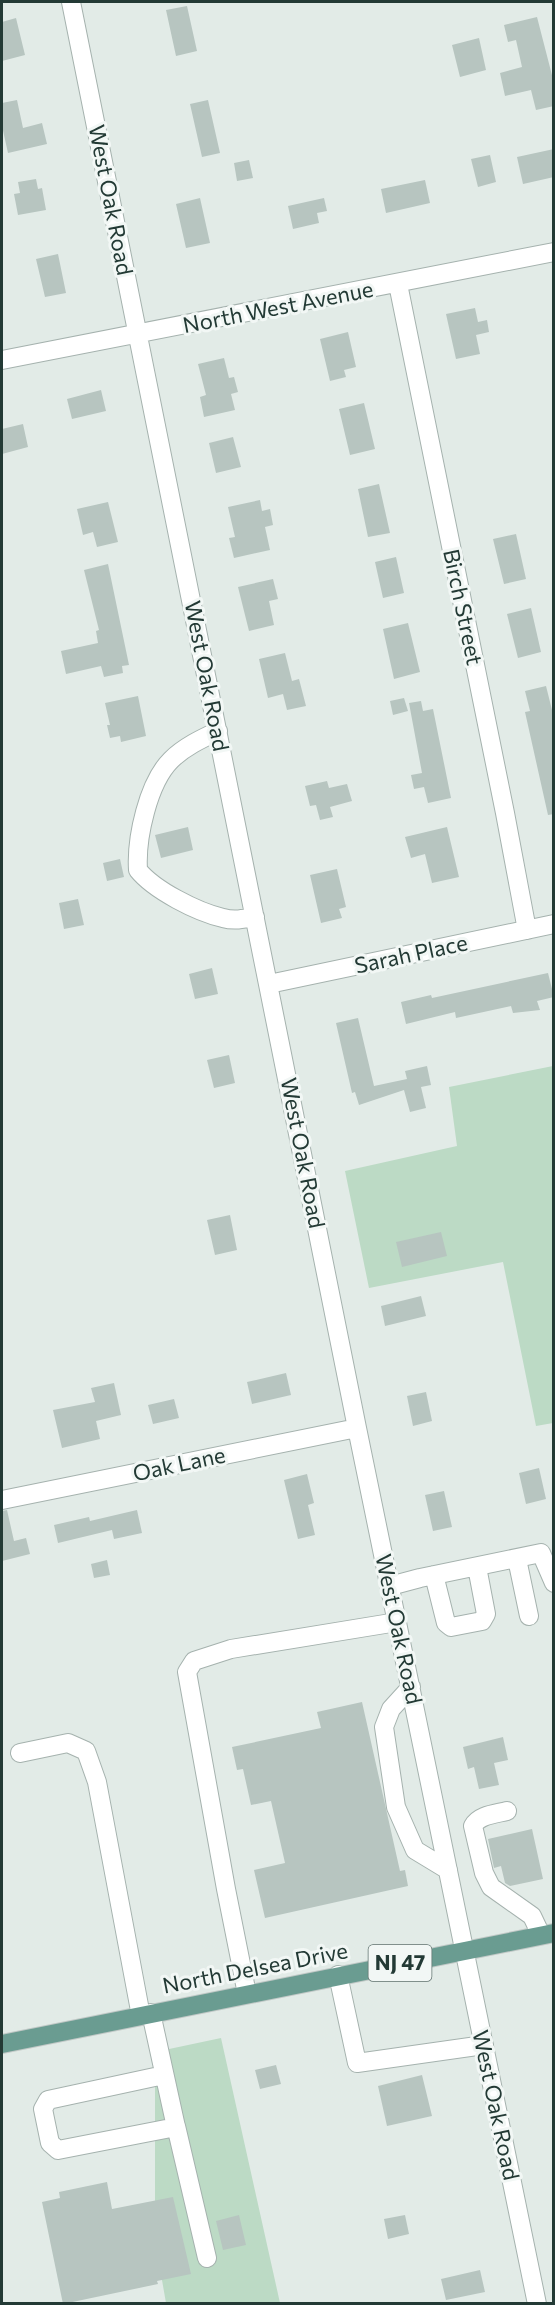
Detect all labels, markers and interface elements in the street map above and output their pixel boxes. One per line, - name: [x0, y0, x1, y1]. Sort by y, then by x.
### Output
- street label: West Oak Road: [84, 122, 139, 277]
- street label: North West Avenue: [180, 275, 375, 338]
- street label: Birch Street: [438, 546, 489, 667]
- street label: West Oak Road: [180, 598, 235, 753]
- street label: Sarah Place: [352, 928, 470, 979]
- street label: West Oak Road: [276, 1075, 331, 1230]
- street label: Oak Lane: [130, 1441, 228, 1486]
- street label: West Oak Road: [370, 1551, 429, 1706]
- street label: North Delsea Drive: [160, 1936, 350, 1999]
- road number: NJ 47: [368, 1945, 432, 1981]
- street label: West Oak Road: [467, 2027, 526, 2182]

